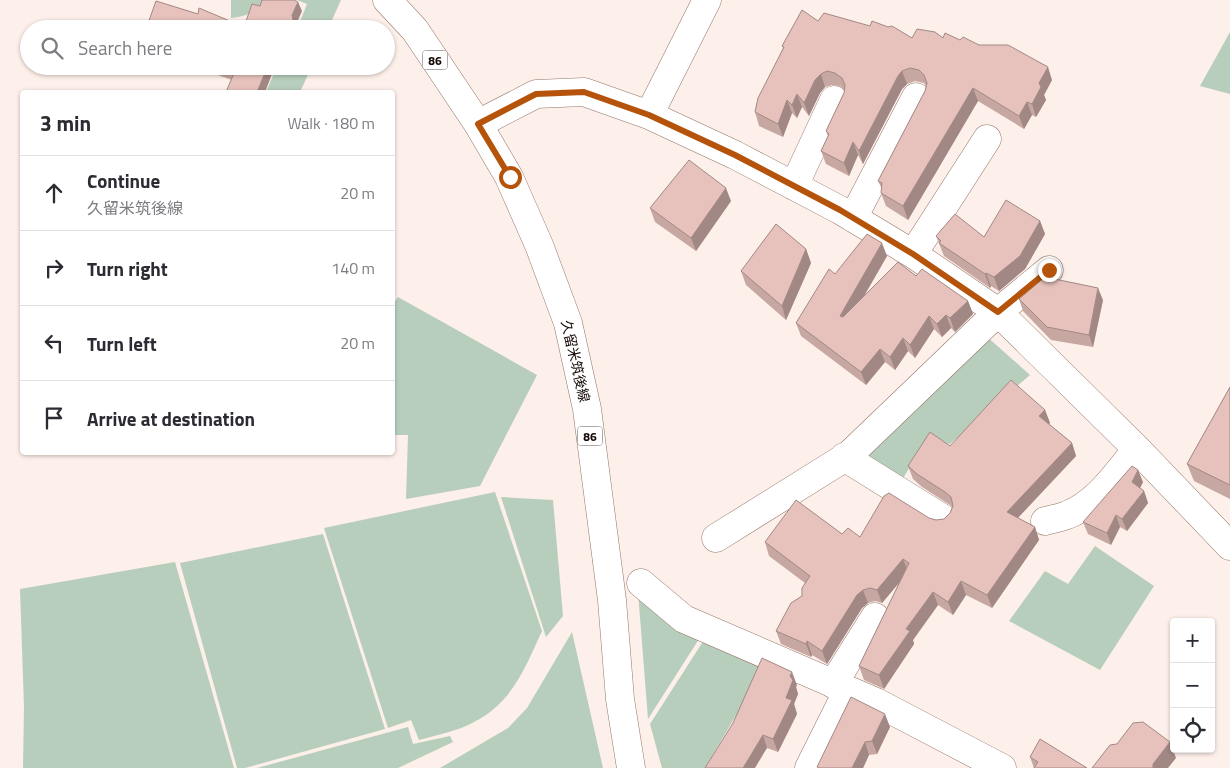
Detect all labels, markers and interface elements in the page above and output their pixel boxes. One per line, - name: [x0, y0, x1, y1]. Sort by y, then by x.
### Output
- search box: [20, 20, 395, 75]
- text: Search here: [78, 33, 172, 62]
- icon: search: [38, 34, 66, 62]
- road number: 86: [422, 50, 448, 70]
- text: 3 min: [40, 107, 91, 139]
- text: Walk · 180 m: [287, 111, 375, 135]
- text: Continue: [87, 166, 160, 195]
- route start: [499, 166, 522, 189]
- icon: ahead: [40, 179, 68, 207]
- text: 20 m: [340, 181, 375, 205]
- text: 久留米筑後線: [87, 196, 183, 220]
- icon: right: [40, 254, 68, 282]
- text: Turn right: [87, 254, 168, 283]
- text: 140 m: [331, 256, 375, 280]
- route end: [1038, 259, 1061, 282]
- street label: 久留米筑後線: [556, 318, 596, 404]
- icon: left: [40, 329, 68, 357]
- text: Turn left: [87, 329, 157, 358]
- text: 20 m: [340, 331, 375, 355]
- icon: arrive: [40, 404, 68, 432]
- text: Arrive at destination: [87, 404, 255, 433]
- road number: 86: [578, 426, 602, 446]
- map controls: [1170, 618, 1215, 753]
- button: +: [1170, 618, 1215, 663]
- button: −: [1170, 663, 1215, 708]
- button: locate: [1170, 708, 1215, 753]

